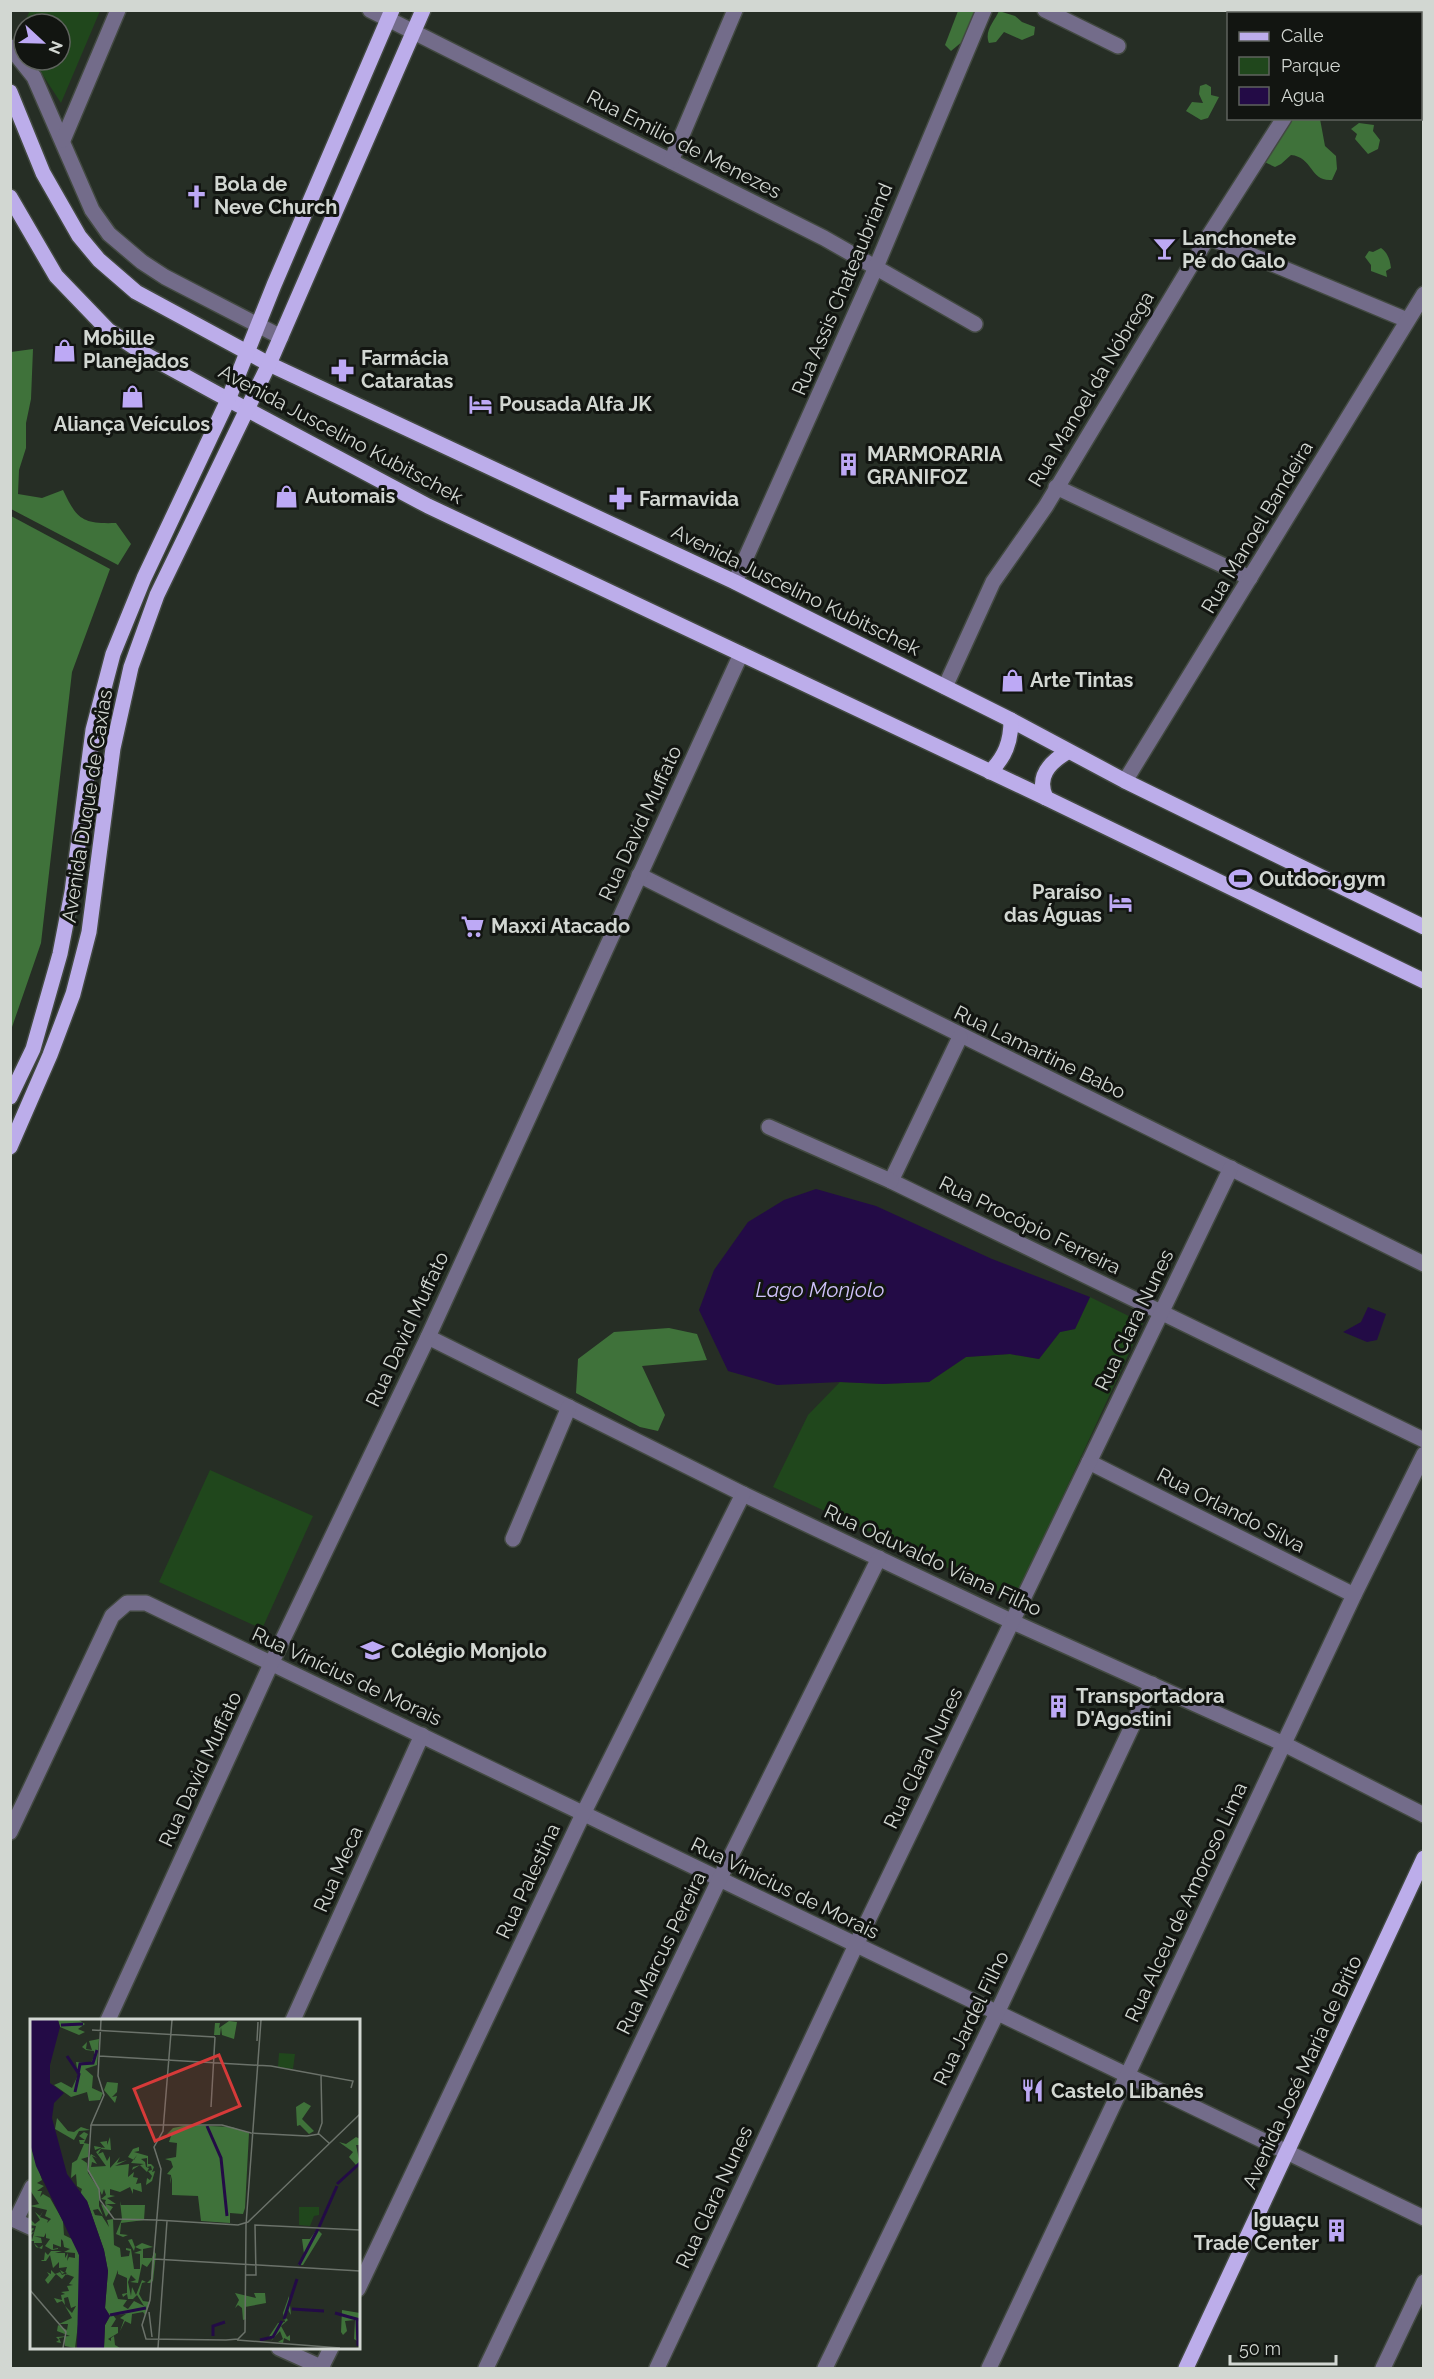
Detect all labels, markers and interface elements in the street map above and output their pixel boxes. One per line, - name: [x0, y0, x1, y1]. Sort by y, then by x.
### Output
- north arrow: [12, 12, 72, 72]
- legend: [1227, 12, 1422, 120]
- text: Calle: [1281, 25, 1324, 46]
- text: N: [44, 38, 67, 57]
- text: Parque: [1281, 55, 1341, 76]
- street label: Rua Emilio de Menezes: [583, 84, 785, 204]
- text: Agua: [1281, 85, 1325, 106]
- place label: Bola de Neve Church: [214, 172, 337, 219]
- street label: Rua Assis Chateaubriand: [786, 179, 898, 399]
- church icon: Bola de Neve Church: [183, 183, 209, 209]
- place label: Lanchonete Pé do Galo: [1182, 226, 1296, 273]
- bar icon: Lanchonete Pé do Galo: [1151, 236, 1177, 262]
- street label: Rua Manoel da Nóbrega: [1023, 287, 1159, 491]
- place label: Mobille Planejados: [83, 326, 189, 373]
- shop icon: Mobille Planejados: [52, 337, 78, 363]
- place label: Farmácia Cataratas: [361, 346, 453, 393]
- pharmacy icon: Farmácia Cataratas: [330, 357, 356, 383]
- street label: Avenida Juscelino Kubitschek: [215, 359, 468, 509]
- shop icon: Aliança Veículos: [119, 383, 145, 409]
- hotel icon: Pousada Alfa JK: [468, 391, 494, 417]
- place label: Pousada Alfa JK: [499, 392, 652, 416]
- place label: Aliança Veículos: [54, 412, 210, 436]
- street label: Rua Manoel Bandeira: [1196, 437, 1318, 617]
- place label: MARMORARIA GRANIFOZ: [867, 442, 1003, 489]
- building icon: MARMORARIA GRANIFOZ: [836, 452, 862, 478]
- shop icon: Automais: [274, 483, 300, 509]
- place label: Automais: [305, 484, 395, 508]
- pharmacy icon: Farmavida: [608, 486, 634, 512]
- place label: Farmavida: [639, 487, 739, 511]
- street label: Avenida Juscelino Kubitschek: [668, 519, 924, 661]
- shop icon: Arte Tintas: [999, 667, 1025, 693]
- place label: Arte Tintas: [1030, 668, 1134, 692]
- street label: Avenida Duque de Caxias: [57, 688, 117, 924]
- street label: Rua David Muffato: [594, 742, 687, 904]
- sports icon: Outdoor gym: [1228, 866, 1254, 892]
- place label: Outdoor gym: [1259, 867, 1386, 891]
- place label: Paraíso das Águas: [1004, 880, 1102, 927]
- hotel icon: Paraíso das Águas: [1107, 890, 1133, 916]
- supermarket icon: Maxxi Atacado: [460, 913, 486, 939]
- place label: Maxxi Atacado: [491, 914, 630, 938]
- street label: Rua Lamartine Babo: [950, 1000, 1130, 1104]
- street label: Rua Procópio Ferreira: [935, 1171, 1125, 1279]
- street label: Rua Clara Nunes: [1089, 1245, 1179, 1395]
- street label: Rua David Muffato: [361, 1248, 454, 1410]
- water label: Lago Monjolo: [756, 1277, 884, 1302]
- street label: Rua Orlando Silva: [1153, 1462, 1309, 1558]
- street label: Rua Oduvaldo Viana Filho: [820, 1499, 1046, 1621]
- street label: Rua Vinícius de Morais: [248, 1621, 446, 1731]
- school or university icon: Colégio Monjolo: [360, 1638, 386, 1664]
- place label: Colégio Monjolo: [391, 1639, 547, 1663]
- street label: Rua Clara Nunes: [878, 1683, 968, 1833]
- place label: Transportadora D'Agostini: [1076, 1684, 1224, 1731]
- street label: Rua David Muffato: [154, 1688, 247, 1850]
- building icon: Transportadora D'Agostini: [1045, 1694, 1071, 1720]
- street label: Rua Alceu de Amoroso Lima: [1120, 1778, 1252, 2026]
- street label: Rua Palestina: [491, 1820, 565, 1942]
- street label: Rua Meca: [308, 1822, 368, 1916]
- street label: Rua Vinícius de Morais: [687, 1832, 883, 1944]
- street label: Rua Marcus Pereira: [611, 1868, 711, 2038]
- street label: Rua Jardel Filho: [928, 1947, 1014, 2089]
- street label: Avenida José Maria de Brito: [1237, 1951, 1367, 2193]
- inset map: [30, 2019, 360, 2349]
- restaurant icon: Castelo Libanês: [1020, 2078, 1046, 2104]
- place label: Castelo Libanês: [1051, 2079, 1204, 2103]
- street label: Rua Clara Nunes: [671, 2122, 757, 2272]
- place label: Iguaçu Trade Center: [1194, 2208, 1319, 2255]
- building icon: Iguaçu Trade Center: [1324, 2218, 1350, 2244]
- scale bar: [1230, 2328, 1336, 2366]
- text: 50 m: [1239, 2338, 1281, 2359]

